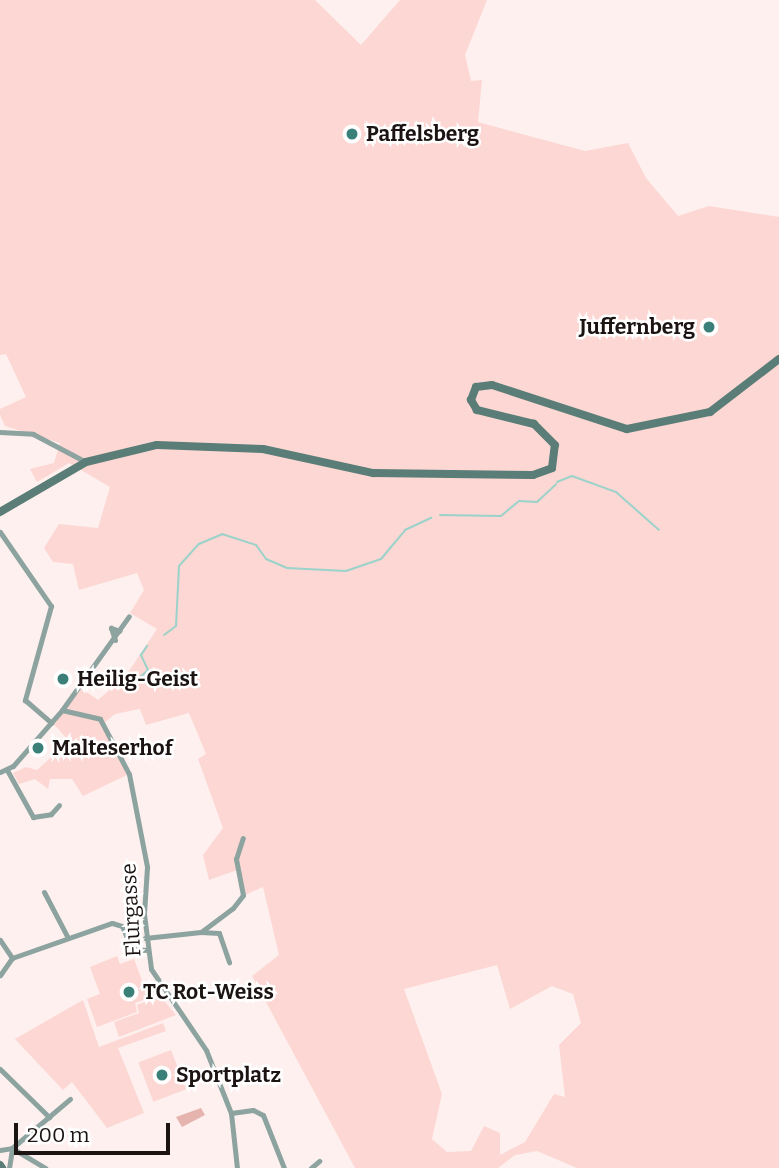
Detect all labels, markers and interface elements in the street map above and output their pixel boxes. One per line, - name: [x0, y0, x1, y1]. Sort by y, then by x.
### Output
- place label: Paffelsberg: [366, 121, 479, 147]
- marker: Paffelsberg: [344, 126, 360, 142]
- place label: Juffernberg: [580, 314, 695, 340]
- marker: Juffernberg: [701, 319, 717, 335]
- place label: Heilig-Geist: [77, 666, 198, 692]
- marker: Heilig-Geist: [55, 671, 71, 687]
- place label: Malteserhof: [52, 735, 172, 761]
- marker: Malteserhof: [30, 740, 46, 756]
- street label: Flurgasse: [116, 862, 146, 958]
- place label: TC Rot-Weiss: [143, 979, 274, 1005]
- marker: TC Rot-Weiss: [121, 984, 137, 1000]
- place label: Sportplatz: [176, 1062, 281, 1088]
- marker: Sportplatz: [154, 1067, 170, 1083]
- scale bar: [18, 1108, 173, 1152]
- text: 200 m: [27, 1122, 90, 1148]

